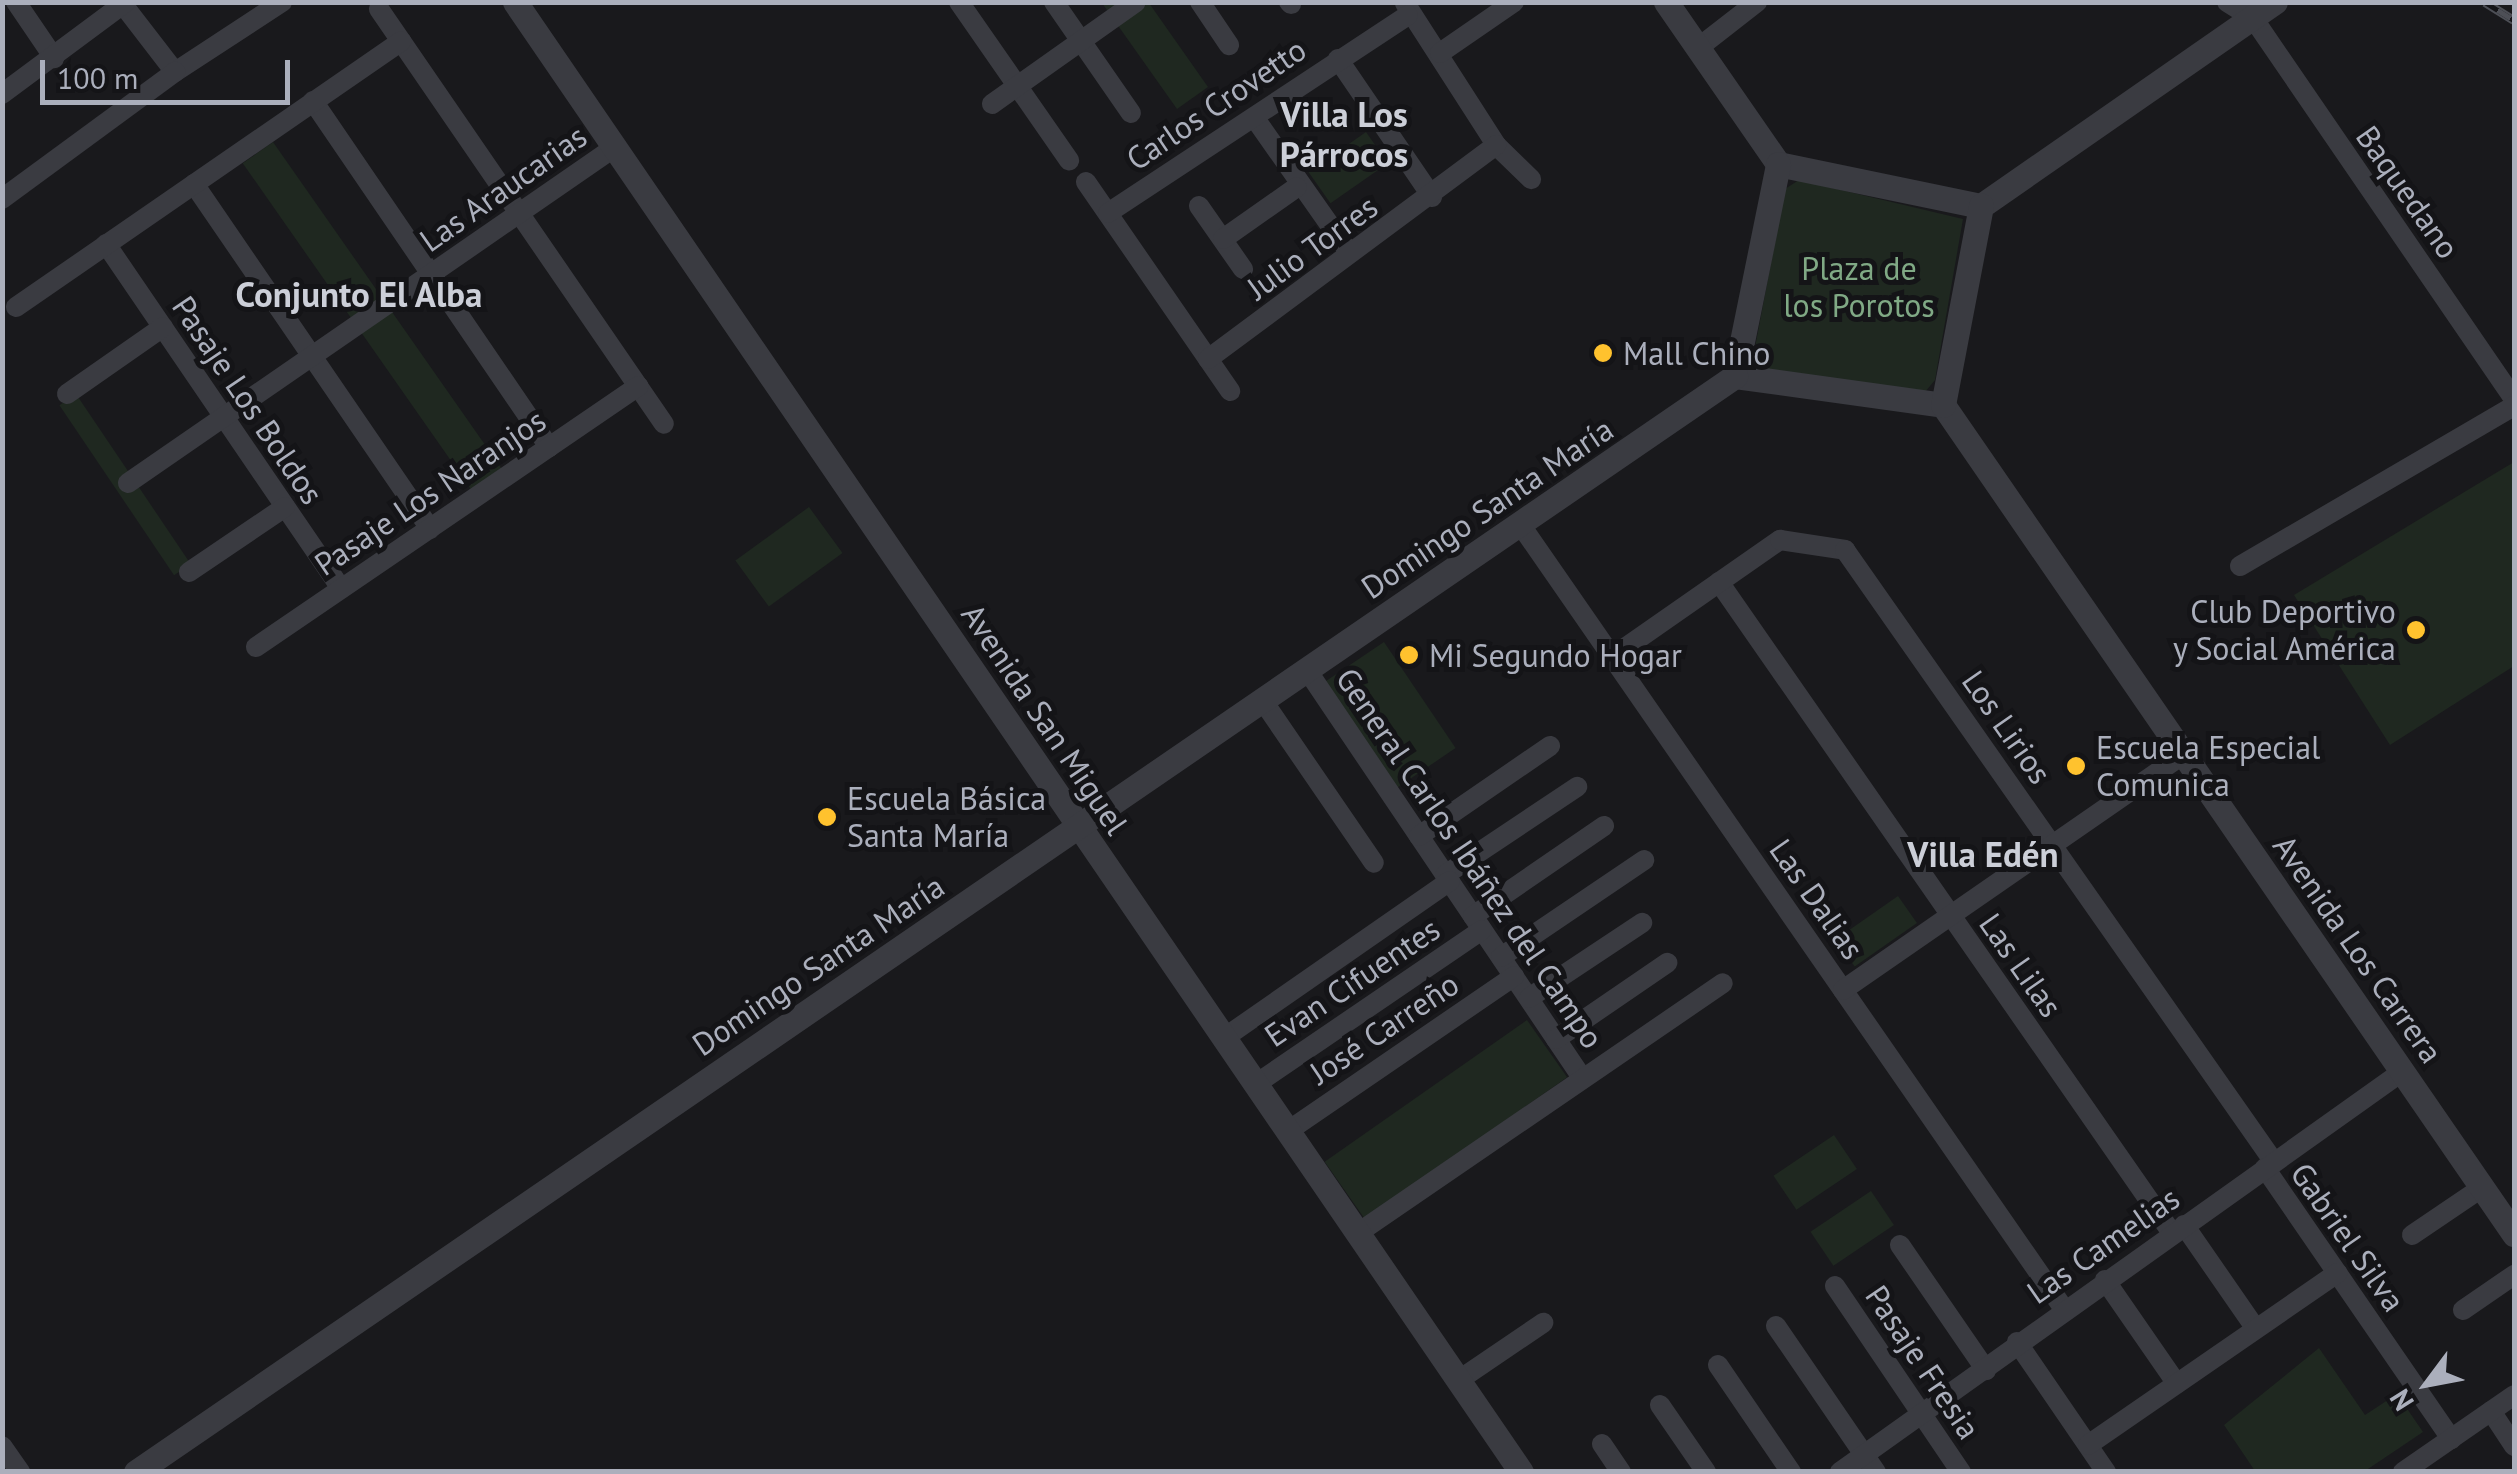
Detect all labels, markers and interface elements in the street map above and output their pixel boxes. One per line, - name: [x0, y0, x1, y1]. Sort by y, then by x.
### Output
- street label: Carlos Crovetto: [1119, 30, 1313, 178]
- scale bar: [45, 40, 295, 102]
- text: 100 m: [57, 58, 138, 97]
- district label: Villa Los Párrocos: [1280, 93, 1408, 175]
- street label: Las Araucarias: [412, 116, 594, 260]
- street label: Baquedano: [2348, 118, 2468, 266]
- street label: Julio Torres: [1239, 187, 1385, 307]
- park label: Plaza de los Porotos: [1783, 250, 1935, 325]
- district label: Conjunto El Alba: [235, 273, 483, 315]
- street label: Pasaje Los Boldos: [164, 289, 332, 511]
- place label: Mall Chino: [1623, 334, 1770, 372]
- marker: Mall Chino: [1592, 342, 1614, 364]
- street label: Pasaje Los Naranjos: [307, 401, 553, 583]
- street label: Domingo Santa María: [1354, 410, 1620, 606]
- place label: Club Deportivo y Social América: [2171, 593, 2396, 668]
- street label: Avenida San Miguel: [954, 597, 1136, 841]
- marker: Club Deportivo y Social América: [2405, 619, 2427, 641]
- place label: Mi Segundo Hogar: [1429, 636, 1682, 674]
- marker: Mi Segundo Hogar: [1398, 644, 1420, 666]
- street label: General Carlos Ibáñez del Campo: [1328, 660, 1612, 1056]
- street label: Los Lirios: [1954, 663, 2060, 791]
- place label: Escuela Especial Comunica: [2096, 729, 2320, 804]
- marker: Escuela Especial Comunica: [2065, 755, 2087, 777]
- place label: Escuela Básica Santa María: [847, 780, 1046, 855]
- marker: Escuela Básica Santa María: [816, 806, 838, 828]
- street label: Avenida Los Carrera: [2265, 828, 2451, 1070]
- street label: Las Dalias: [1762, 832, 1872, 966]
- district label: Villa Edén: [1907, 833, 2059, 875]
- street label: Domingo Santa María: [685, 867, 951, 1063]
- street label: Las Lilas: [1972, 906, 2070, 1024]
- street label: Evan Cifuentes: [1257, 909, 1447, 1055]
- street label: José Carreño: [1302, 964, 1466, 1092]
- street label: Gabriel Silva: [2283, 1155, 2413, 1319]
- street label: Las Camelias: [2020, 1179, 2186, 1311]
- street label: Pasaje Fresia: [1858, 1278, 1988, 1446]
- north arrow: [2377, 1334, 2477, 1434]
- text: N: [2381, 1383, 2422, 1418]

